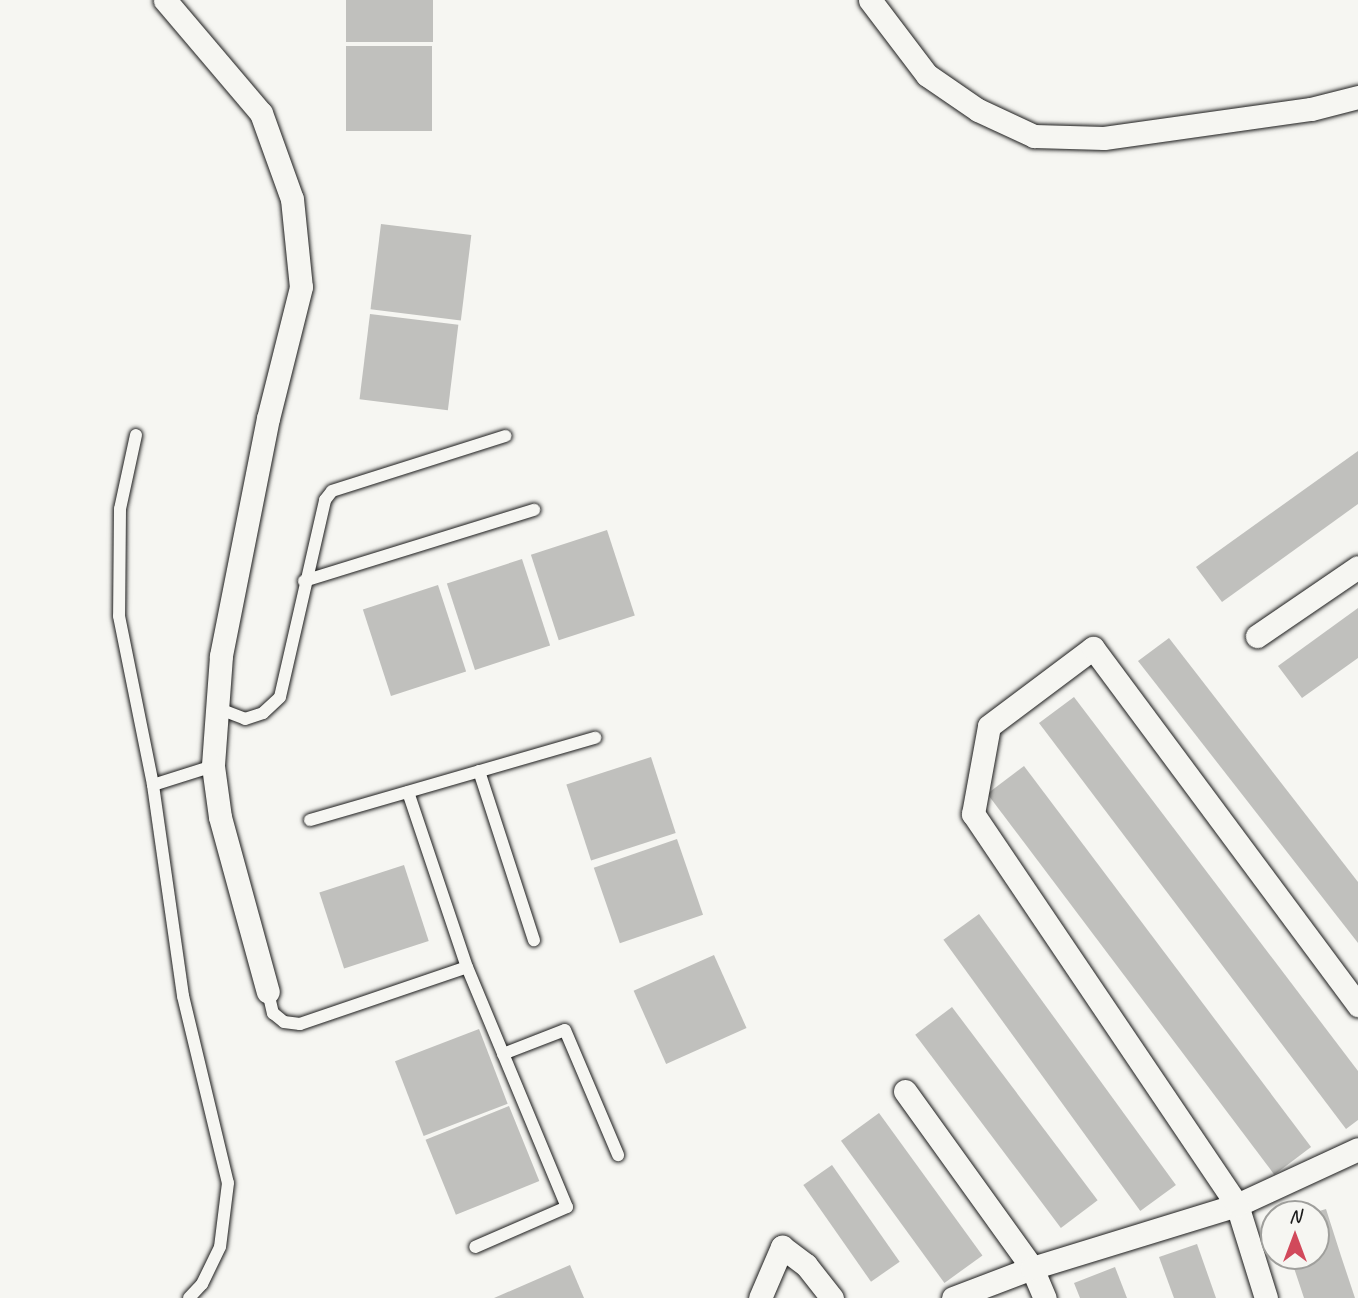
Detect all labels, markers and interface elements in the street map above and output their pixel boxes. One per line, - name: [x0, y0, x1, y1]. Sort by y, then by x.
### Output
- north arrow: [1260, 1200, 1330, 1270]
- text: N: [1289, 1204, 1301, 1228]

